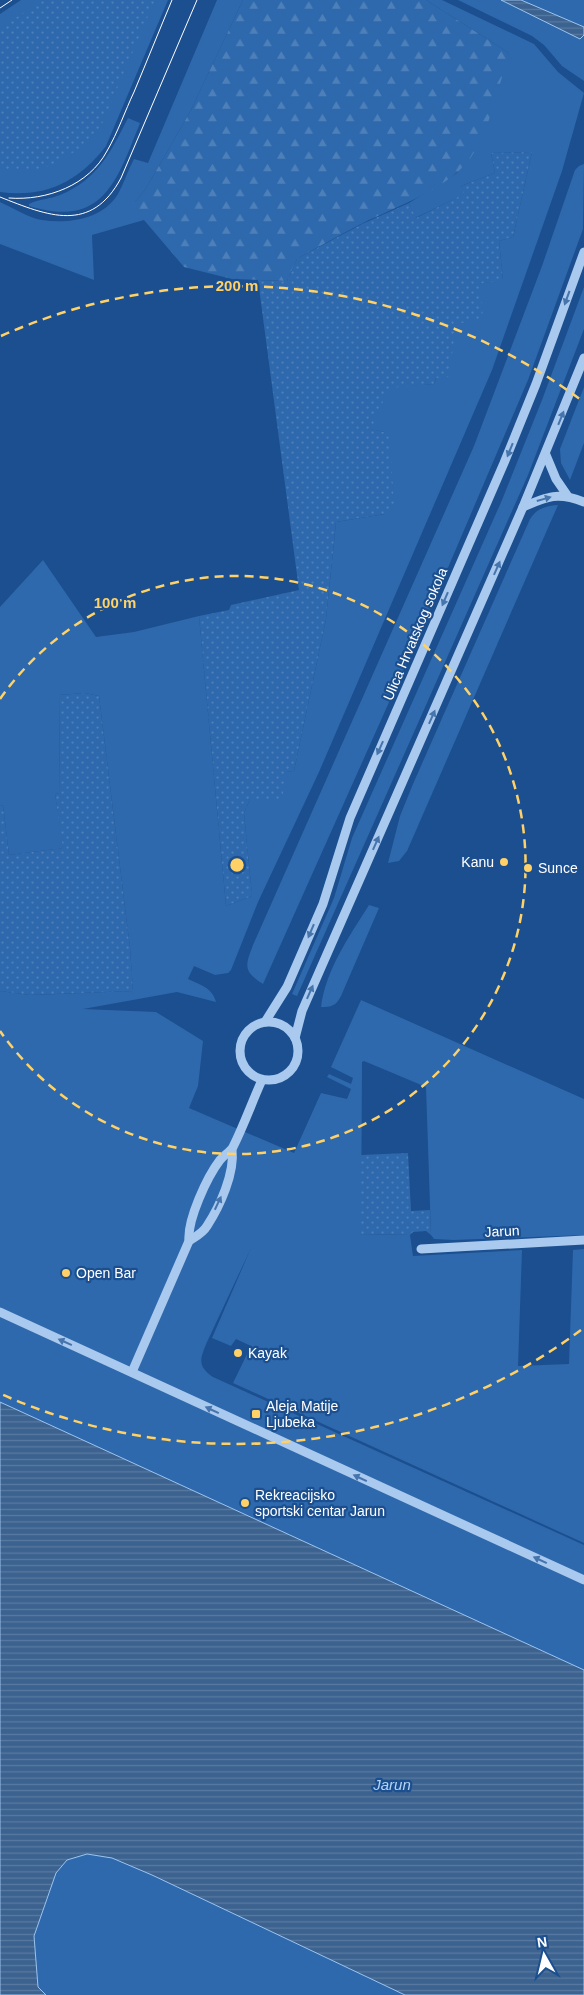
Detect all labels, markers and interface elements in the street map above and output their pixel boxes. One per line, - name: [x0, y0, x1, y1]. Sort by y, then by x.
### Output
- text: 200 m: [216, 277, 258, 294]
- one-way arrow: [563, 291, 571, 306]
- one-way arrow: [557, 411, 565, 425]
- one-way arrow: [505, 443, 513, 457]
- one-way arrow: [537, 495, 552, 503]
- one-way arrow: [493, 561, 501, 575]
- street label: Ulica Hrvatskog sokola: [380, 565, 450, 703]
- one-way arrow: [441, 592, 449, 606]
- text: 100 m: [94, 594, 136, 611]
- one-way arrow: [428, 710, 436, 724]
- one-way arrow: [376, 741, 384, 755]
- one-way arrow: [373, 836, 381, 850]
- place label: Kanu: [461, 854, 494, 870]
- centre of rings: [228, 856, 246, 874]
- marker: Kanu: [498, 856, 510, 868]
- place label: Sunce: [538, 860, 578, 876]
- marker: Sunce: [522, 862, 534, 874]
- one-way arrow: [306, 924, 314, 938]
- one-way arrow: [307, 985, 315, 999]
- one-way arrow: [214, 1196, 222, 1210]
- street label: Jarun: [484, 1222, 520, 1240]
- place label: Open Bar: [76, 1265, 136, 1281]
- marker: Open Bar: [60, 1267, 72, 1279]
- one-way arrow: [58, 1338, 72, 1346]
- place label: Kayak: [248, 1345, 288, 1361]
- marker: Kayak: [232, 1347, 244, 1359]
- place label: Aleja Matije Ljubeka: [266, 1398, 339, 1430]
- one-way arrow: [205, 1406, 219, 1414]
- marker: Aleja Matije Ljubeka: [250, 1408, 262, 1420]
- one-way arrow: [353, 1474, 367, 1482]
- place label: Rekreacijsko sportski centar Jarun: [255, 1487, 385, 1519]
- marker: Rekreacijsko sportski centar Jarun: [239, 1497, 251, 1509]
- one-way arrow: [533, 1556, 547, 1564]
- water label: Jarun: [372, 1776, 411, 1793]
- north arrow: [519, 1930, 569, 1980]
- text: N: [536, 1933, 548, 1951]

